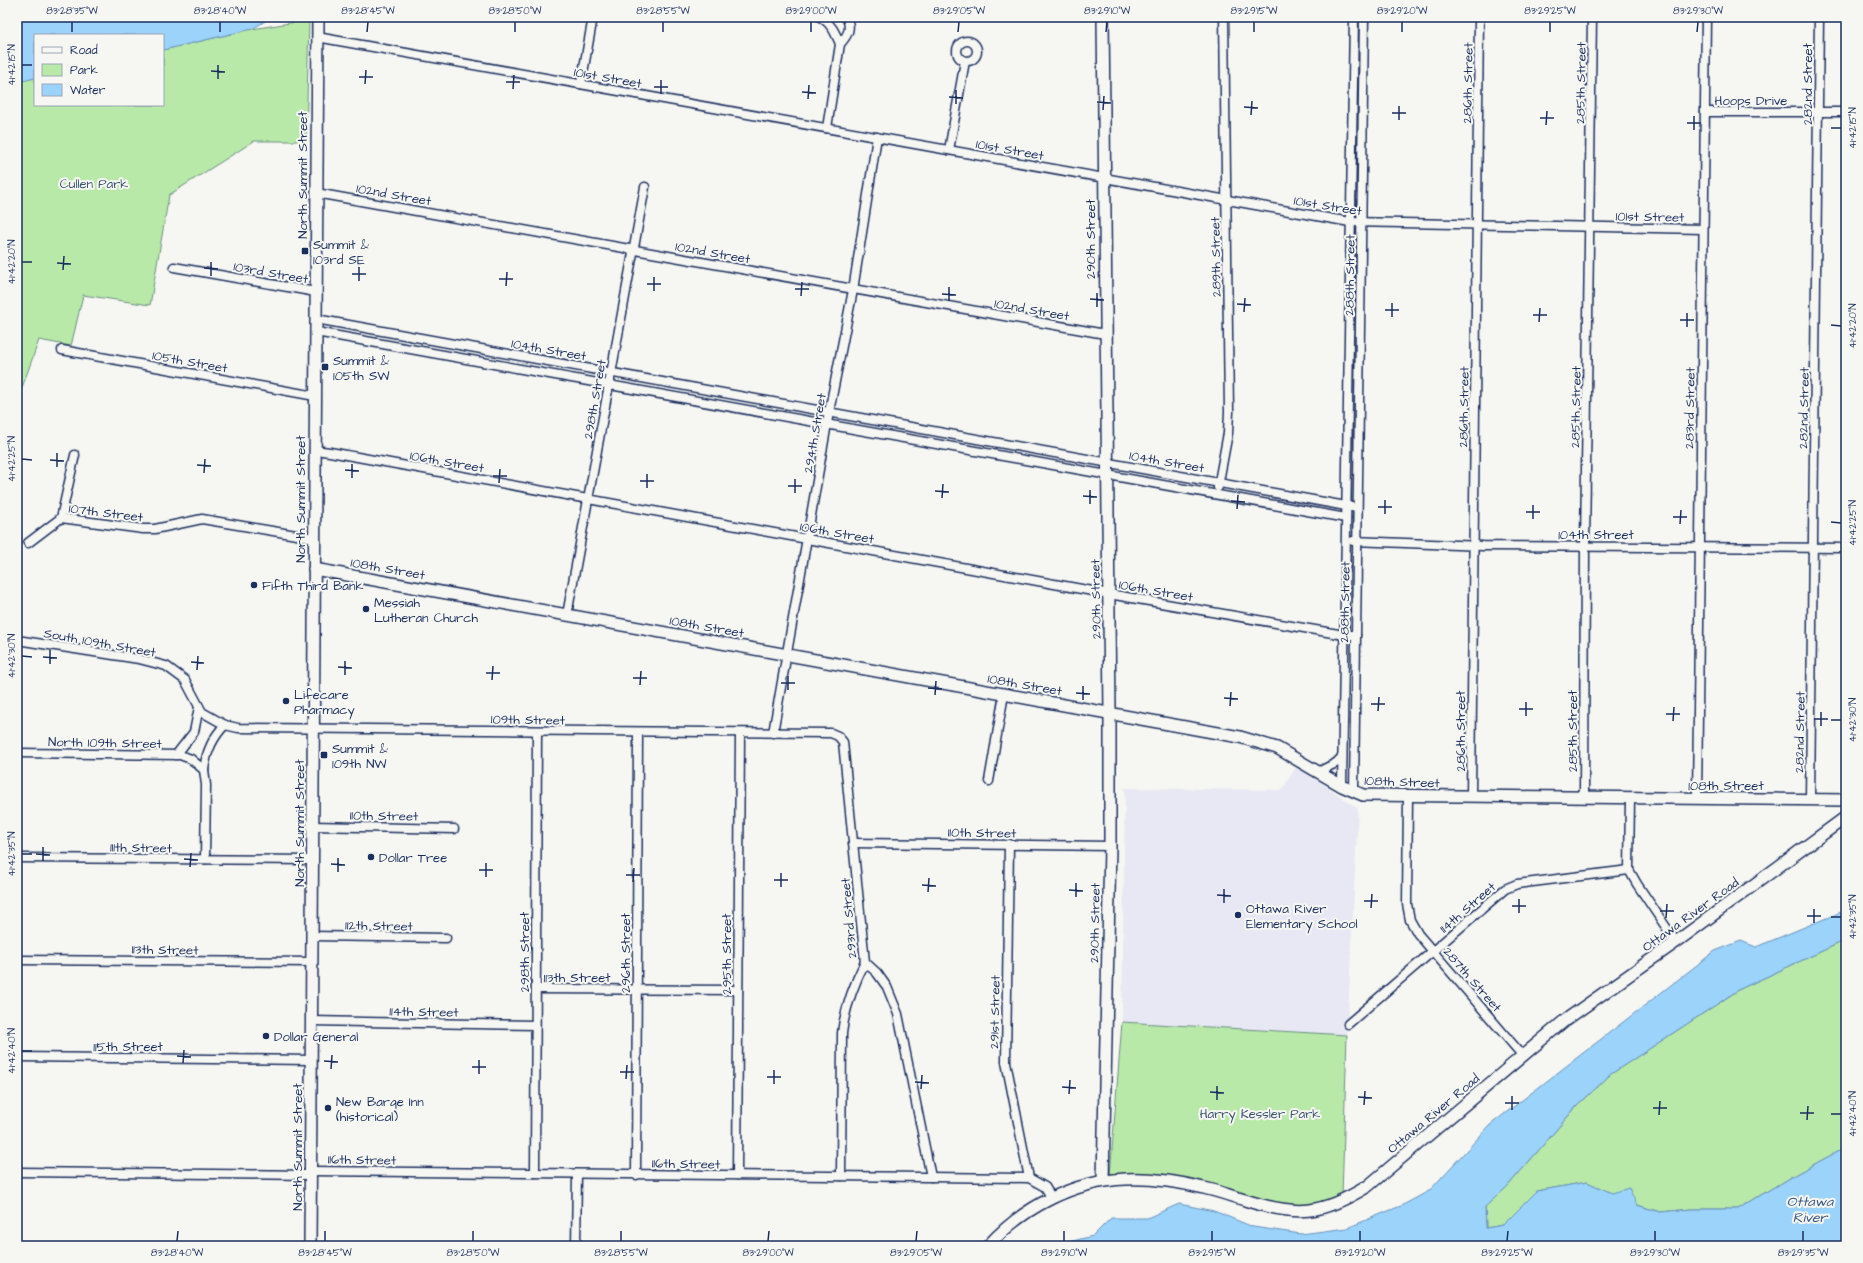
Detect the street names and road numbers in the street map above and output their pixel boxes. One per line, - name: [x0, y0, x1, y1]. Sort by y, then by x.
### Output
- street label: 285th Street: [1571, 41, 1591, 124]
- street label: 286th Street: [1458, 42, 1478, 124]
- street label: 282nd Street: [1799, 42, 1817, 125]
- street label: 101st Street: [572, 63, 644, 93]
- street label: Hoops Drive: [1715, 92, 1787, 110]
- street label: North Summit Street: [294, 111, 312, 239]
- street label: 101st Street: [974, 135, 1046, 165]
- street label: 102nd Street: [355, 180, 433, 211]
- street label: 101st Street: [1293, 192, 1364, 220]
- street label: 290th Street: [1082, 198, 1100, 279]
- street label: 101st Street: [1616, 207, 1685, 227]
- street label: 289th Street: [1206, 216, 1226, 297]
- street label: 288th Street: [1340, 233, 1360, 316]
- street label: 102nd Street: [674, 238, 752, 269]
- street label: 103rd Street: [232, 258, 310, 289]
- street label: 102nd Street: [993, 295, 1071, 326]
- street label: 104th Street: [510, 335, 588, 366]
- street label: 105th Street: [151, 347, 230, 378]
- street label: 298th Street: [579, 357, 611, 440]
- street label: 285th Street: [1566, 365, 1586, 448]
- street label: 286th Street: [1454, 366, 1474, 448]
- street label: 283rd Street: [1680, 366, 1700, 449]
- street label: 282nd Street: [1794, 366, 1814, 449]
- street label: 294th Street: [799, 391, 831, 474]
- street label: North Summit Street: [292, 435, 310, 563]
- street label: 106th Street: [408, 447, 486, 477]
- street label: 104th Street: [1128, 447, 1206, 478]
- street label: 107th Street: [68, 499, 145, 527]
- street label: 106th Street: [798, 518, 876, 548]
- street label: 104th Street: [1558, 526, 1635, 544]
- street label: 108th Street: [349, 554, 427, 585]
- street label: 290th Street: [1086, 558, 1106, 639]
- street label: 288th Street: [1335, 560, 1355, 643]
- street label: 106th Street: [1117, 576, 1195, 606]
- street label: 108th Street: [668, 612, 746, 643]
- street label: South 109th Street: [42, 624, 158, 662]
- street label: 108th Street: [986, 670, 1064, 701]
- street label: 285th Street: [1564, 689, 1582, 772]
- street label: 286th Street: [1452, 690, 1470, 772]
- street label: 282nd Street: [1790, 690, 1810, 773]
- street label: 109th Street: [491, 710, 566, 730]
- street label: North 109th Street: [48, 733, 163, 753]
- street label: North Summit Street: [291, 759, 309, 887]
- street label: 108th Street: [1364, 772, 1441, 792]
- street label: 108th Street: [1688, 777, 1764, 795]
- street label: 110th Street: [350, 806, 419, 826]
- street label: 110th Street: [948, 823, 1017, 843]
- street label: 111th Street: [110, 838, 173, 858]
- street label: Ottawa River Road: [1639, 873, 1743, 956]
- street label: 293rd Street: [836, 876, 861, 959]
- street label: 114th Street: [1436, 878, 1500, 937]
- street label: 290th Street: [1085, 882, 1105, 963]
- street label: 298th Street: [516, 911, 534, 992]
- street label: 296th Street: [617, 912, 635, 993]
- street label: 295th Street: [718, 913, 736, 995]
- street label: 112th Street: [345, 916, 414, 936]
- street label: 113th Street: [131, 940, 199, 960]
- street label: 287th Street: [1439, 943, 1506, 1017]
- street label: 113th Street: [544, 969, 611, 987]
- street label: 291st Street: [985, 974, 1005, 1049]
- street label: 114th Street: [389, 1002, 459, 1022]
- street label: 115th Street: [93, 1038, 164, 1056]
- street label: Ottawa River Road: [1384, 1070, 1484, 1158]
- street label: North Summit Street: [289, 1083, 307, 1211]
- street label: 116th Street: [328, 1150, 397, 1170]
- street label: 116th Street: [652, 1154, 721, 1174]

